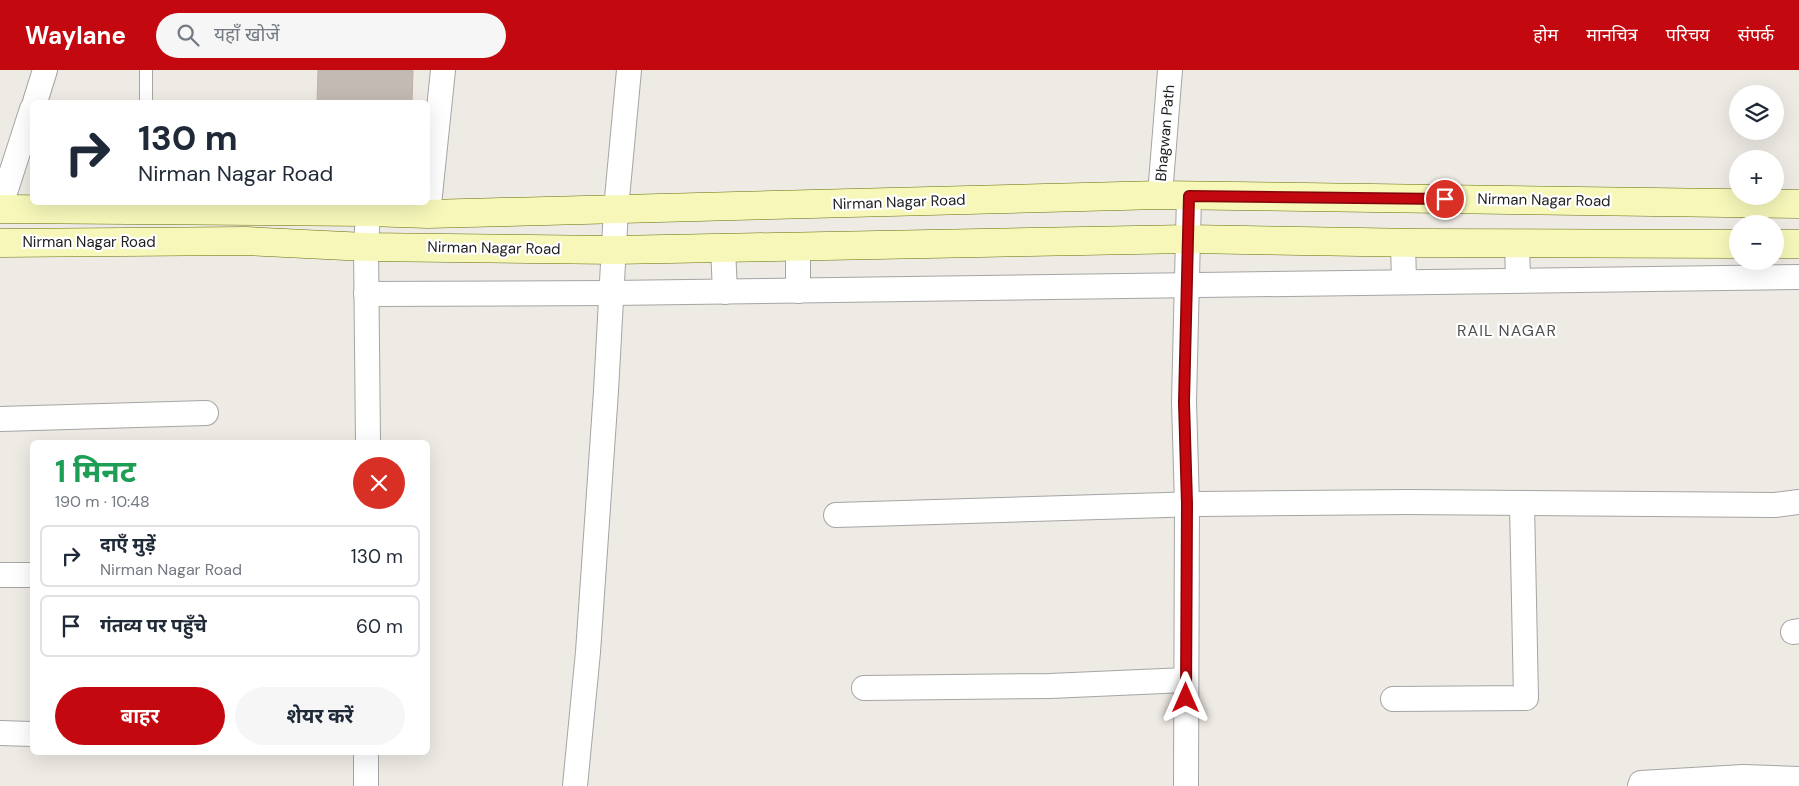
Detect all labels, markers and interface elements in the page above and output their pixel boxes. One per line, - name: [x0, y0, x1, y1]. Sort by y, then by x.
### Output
- search box: [156, 13, 506, 58]
- text: Waylane: [25, 20, 126, 51]
- icon: search: [174, 21, 202, 49]
- text: यहाँ खोजें: [214, 22, 280, 47]
- text: होम: [1533, 23, 1558, 47]
- text: मानचित्र: [1586, 23, 1638, 47]
- text: परिचय: [1666, 23, 1710, 47]
- text: संपर्क: [1738, 23, 1774, 47]
- street label: Bhagwan Path: [1151, 84, 1179, 182]
- map controls: [1729, 85, 1784, 270]
- button: layers: [1729, 85, 1784, 140]
- text: 130 m: [138, 115, 238, 161]
- icon: right: [55, 120, 120, 185]
- button: +: [1729, 150, 1784, 205]
- text: Nirman Nagar Road: [138, 159, 333, 188]
- pin: [1424, 178, 1466, 220]
- icon: arrive: [1431, 185, 1459, 213]
- street label: Nirman Nagar Road: [1477, 189, 1611, 211]
- street label: Nirman Nagar Road: [832, 190, 966, 214]
- button: −: [1729, 215, 1784, 270]
- street label: Nirman Nagar Road: [22, 232, 156, 252]
- street label: Nirman Nagar Road: [427, 237, 561, 259]
- district label: RAIL NAGAR: [1457, 320, 1557, 341]
- text: 1 मिनट: [55, 452, 136, 491]
- button: close: [353, 457, 405, 509]
- text: 190 m · 10:48: [55, 491, 150, 512]
- text: दाएँ मुड़ें: [100, 532, 155, 557]
- icon: right: [57, 542, 85, 570]
- text: 130 m: [351, 544, 403, 569]
- text: Nirman Nagar Road: [100, 559, 242, 580]
- icon: arrive: [57, 612, 85, 640]
- text: गंतव्य पर पहुँचे: [100, 613, 207, 638]
- text: 60 m: [356, 614, 403, 639]
- position arrow: [1159, 671, 1211, 723]
- button: बाहर: [55, 687, 225, 745]
- button: शेयर करें: [235, 687, 405, 745]

